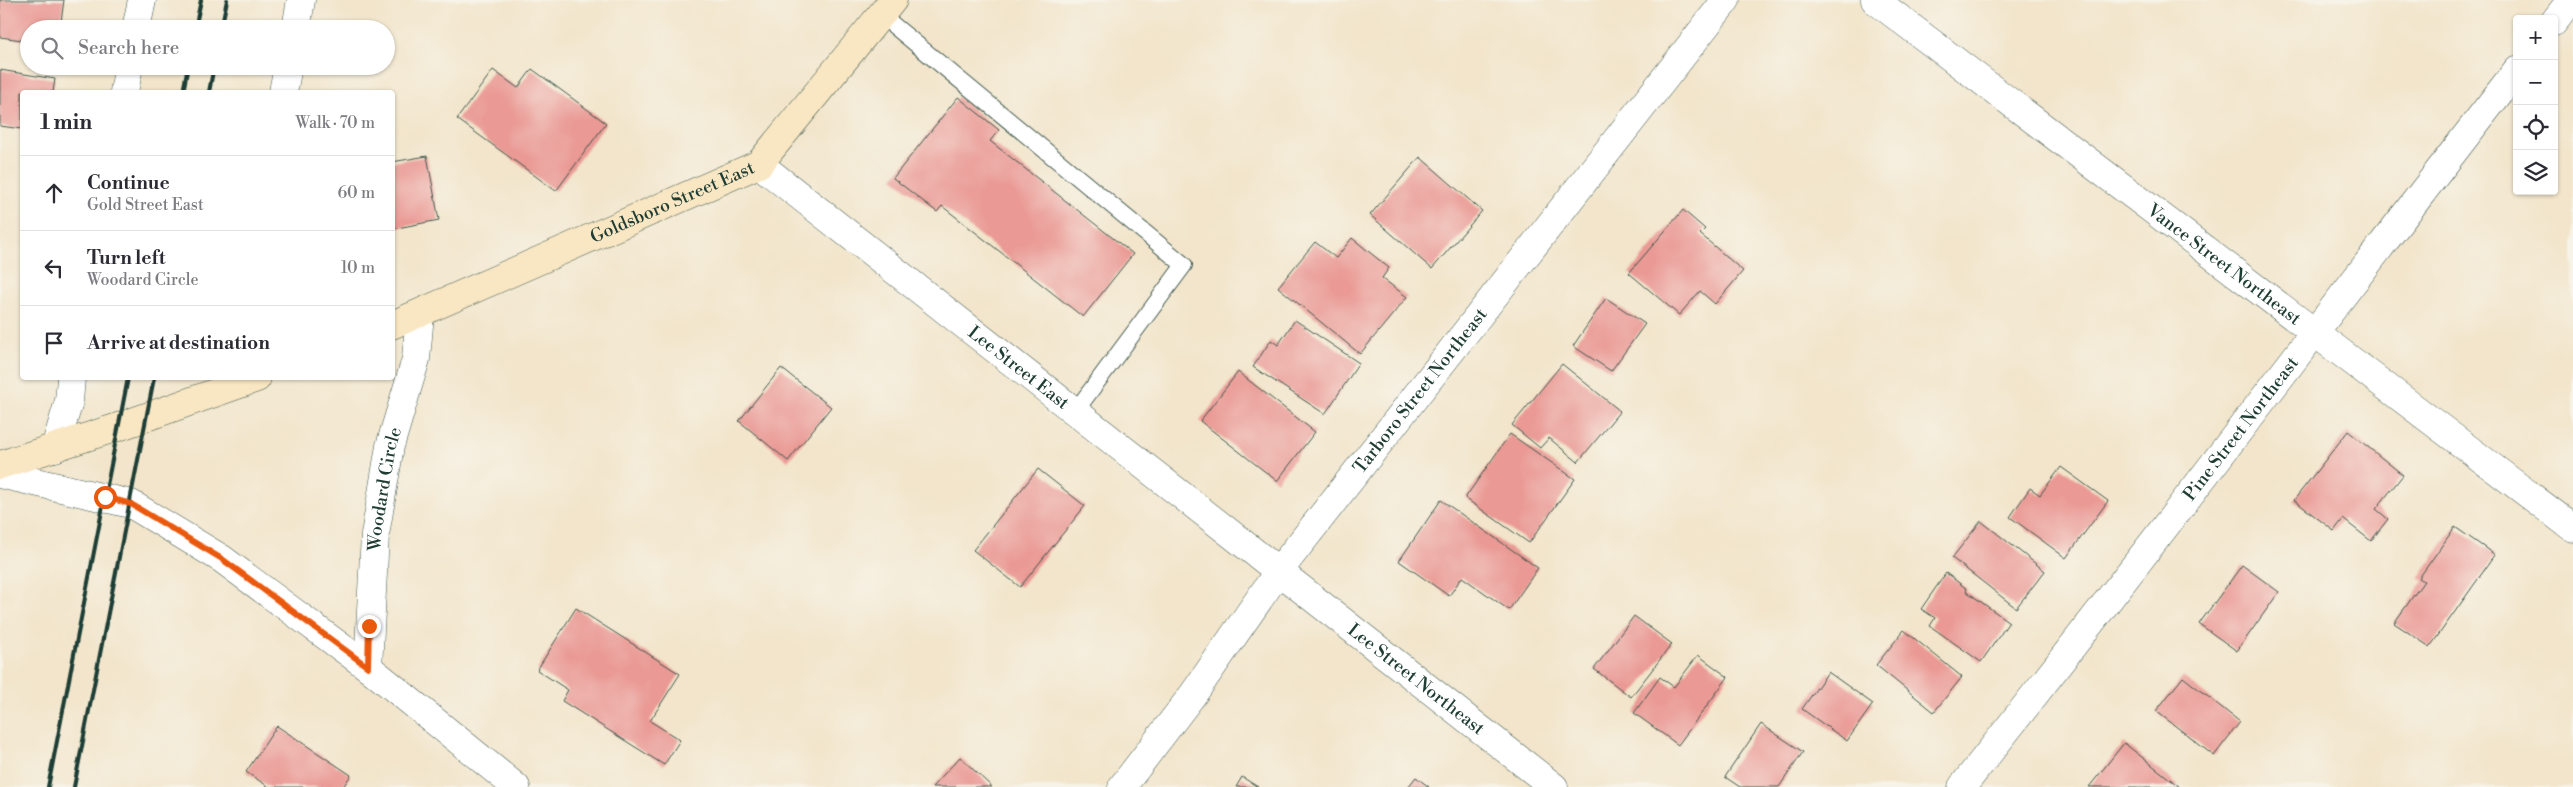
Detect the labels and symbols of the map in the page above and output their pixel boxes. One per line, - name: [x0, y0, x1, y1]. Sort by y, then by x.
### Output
- street label: Goldsboro Street East: [586, 156, 759, 248]
- street label: Vance Street Northeast: [2142, 198, 2306, 330]
- street label: Tarboro Street Northeast: [1348, 303, 1492, 478]
- street label: Lee Street East: [963, 321, 1075, 415]
- street label: Pine Street Northeast: [2178, 351, 2304, 505]
- street label: Woodard Circle: [363, 424, 407, 553]
- route start: [94, 486, 117, 509]
- route end: [358, 615, 381, 638]
- street label: Lee Street Northeast: [1343, 618, 1490, 740]

